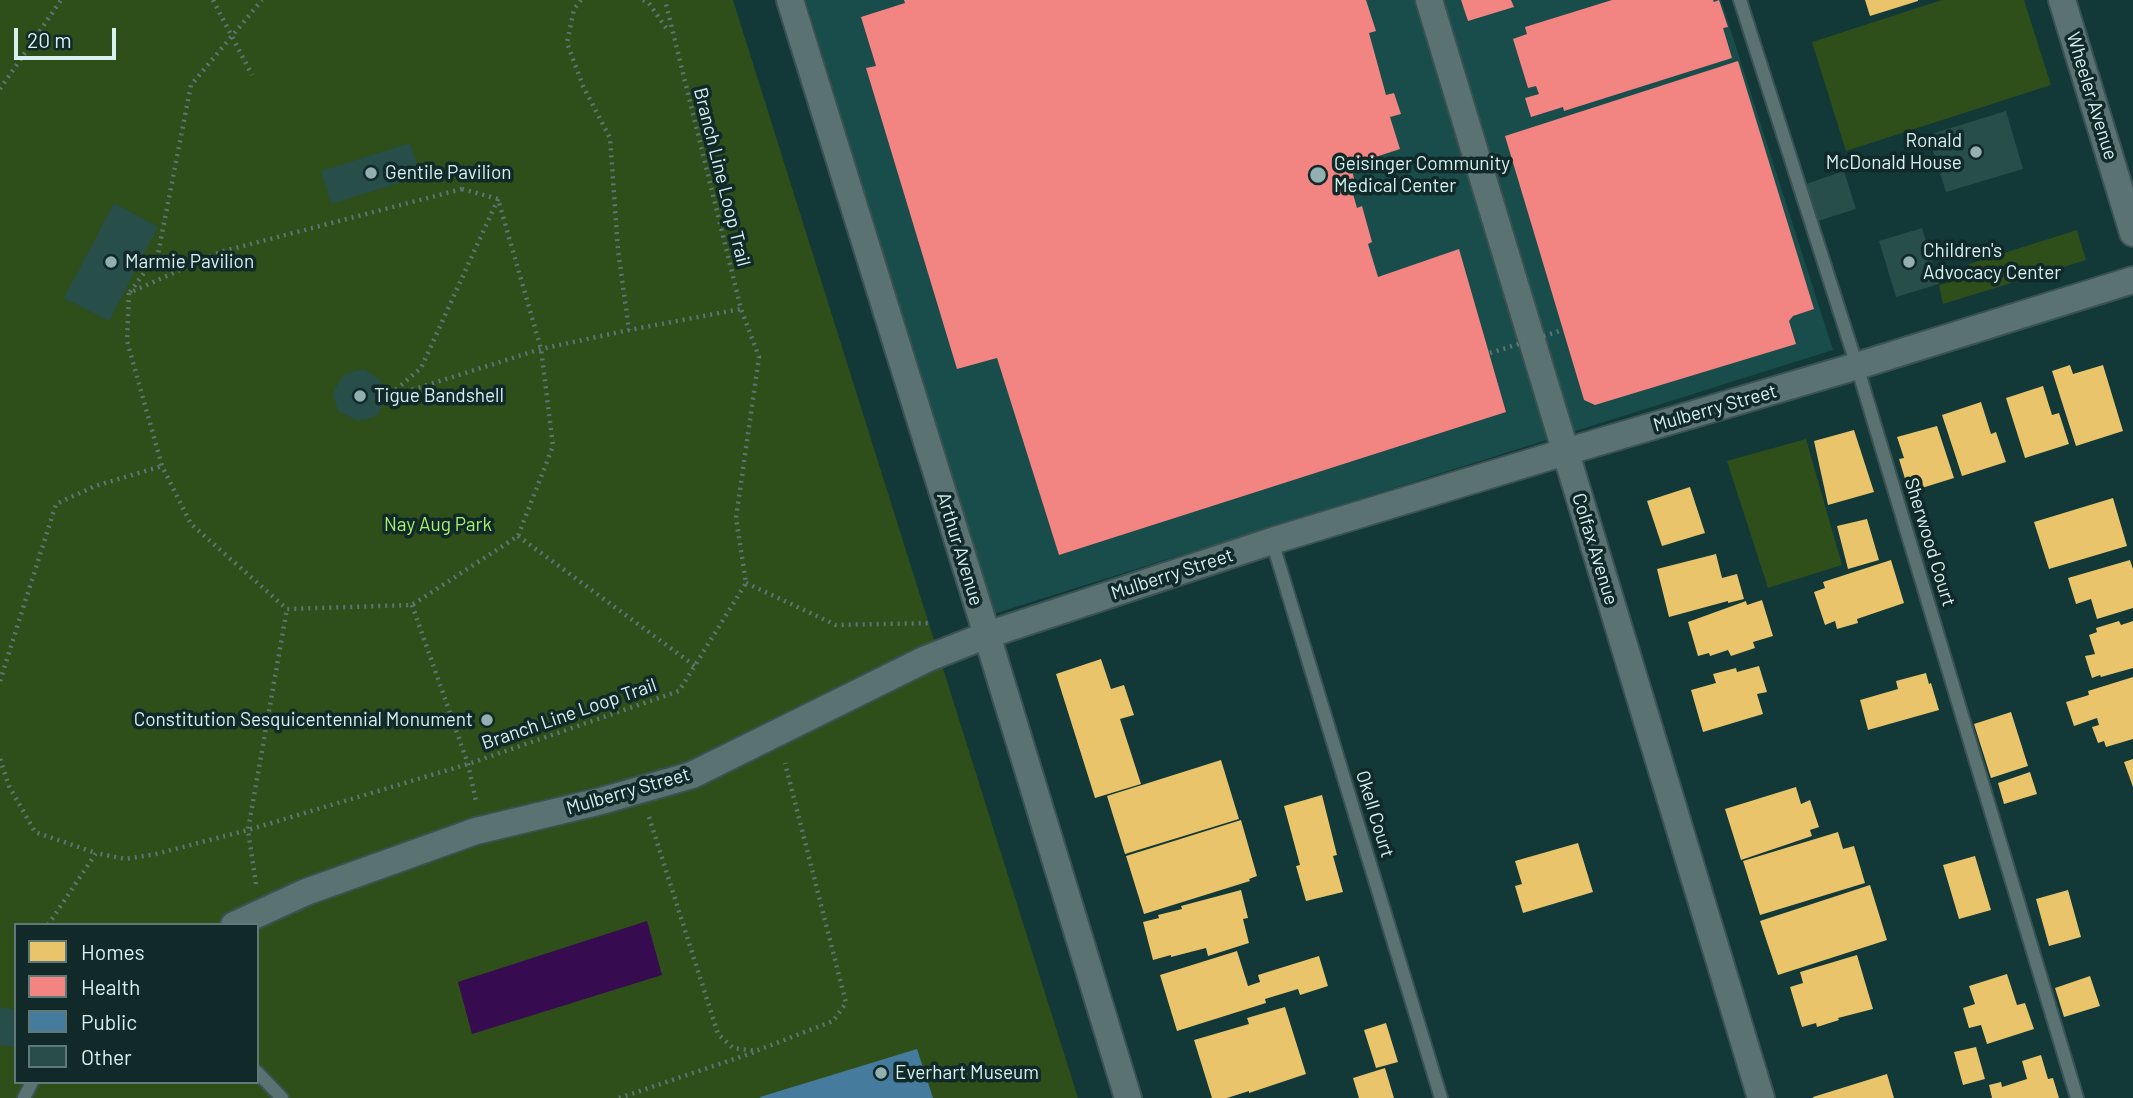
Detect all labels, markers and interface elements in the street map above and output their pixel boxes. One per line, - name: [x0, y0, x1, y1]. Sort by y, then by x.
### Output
- scale bar: [18, 14, 119, 58]
- text: 20 m: [27, 27, 72, 52]
- street label: Wheeler Avenue: [2062, 29, 2122, 163]
- street label: Branch Line Loop Trail: [689, 85, 755, 269]
- place label: Ronald McDonald House: [1826, 130, 1962, 174]
- marker: Ronald McDonald House: [1968, 144, 1984, 160]
- place label: Geisinger Community Medical Center: [1334, 153, 1510, 197]
- place label: Gentile Pavilion: [385, 162, 512, 184]
- marker: Gentile Pavilion: [363, 165, 379, 181]
- marker: Geisinger Community Medical Center: [1308, 165, 1328, 185]
- place label: Children's Advocacy Center: [1923, 240, 2061, 284]
- place label: Marmie Pavilion: [125, 251, 254, 273]
- marker: Marmie Pavilion: [103, 254, 119, 270]
- marker: Children's Advocacy Center: [1901, 254, 1917, 270]
- street label: Mulberry Street: [1651, 379, 1779, 437]
- place label: Tigue Bandshell: [374, 385, 504, 407]
- marker: Tigue Bandshell: [352, 388, 368, 404]
- street label: Sherwood Court: [1900, 475, 1960, 609]
- street label: Arthur Avenue: [932, 490, 988, 608]
- street label: Colfax Avenue: [1567, 490, 1623, 608]
- park label: Nay Aug Park: [384, 514, 492, 536]
- street label: Mulberry Street: [1108, 543, 1236, 605]
- street label: Branch Line Loop Trail: [478, 673, 660, 755]
- place label: Constitution Sesquicentennial Monument: [134, 709, 473, 731]
- marker: Constitution Sesquicentennial Monument: [479, 712, 495, 728]
- street label: Mulberry Street: [564, 762, 692, 820]
- street label: Okell Court: [1351, 768, 1399, 860]
- legend: [14, 923, 259, 1084]
- text: Homes: [81, 939, 145, 964]
- text: Health: [81, 974, 140, 999]
- text: Public: [81, 1009, 137, 1034]
- text: Other: [81, 1044, 132, 1069]
- place label: Everhart Museum: [895, 1062, 1039, 1084]
- marker: Everhart Museum: [873, 1065, 889, 1081]

